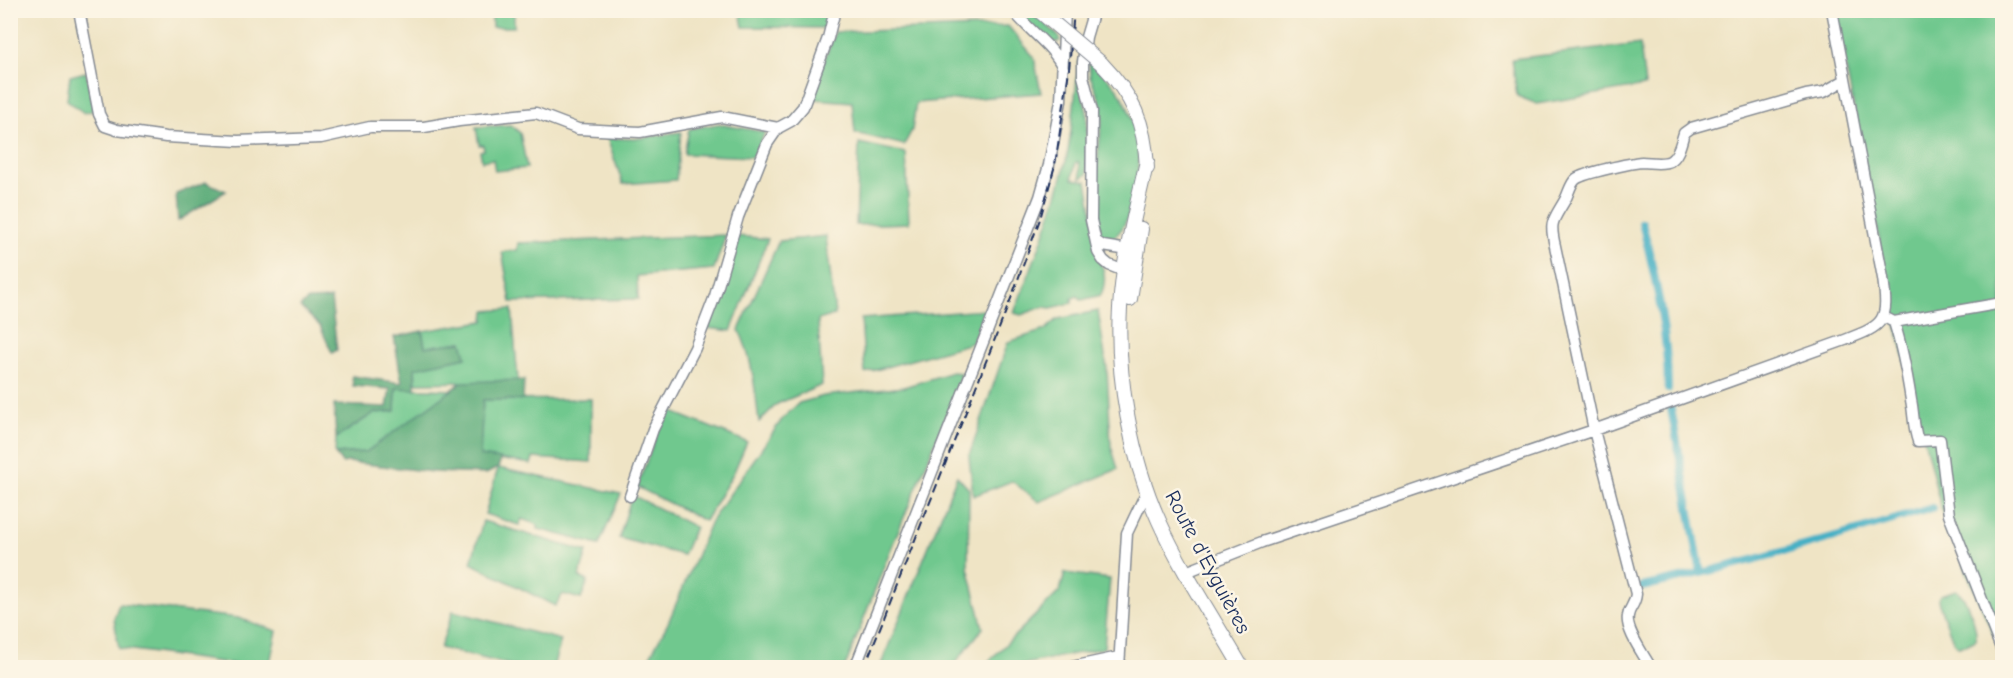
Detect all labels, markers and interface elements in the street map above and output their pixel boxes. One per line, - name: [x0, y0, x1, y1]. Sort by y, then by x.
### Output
- street label: Route d'Eyguières: [1160, 486, 1256, 638]

